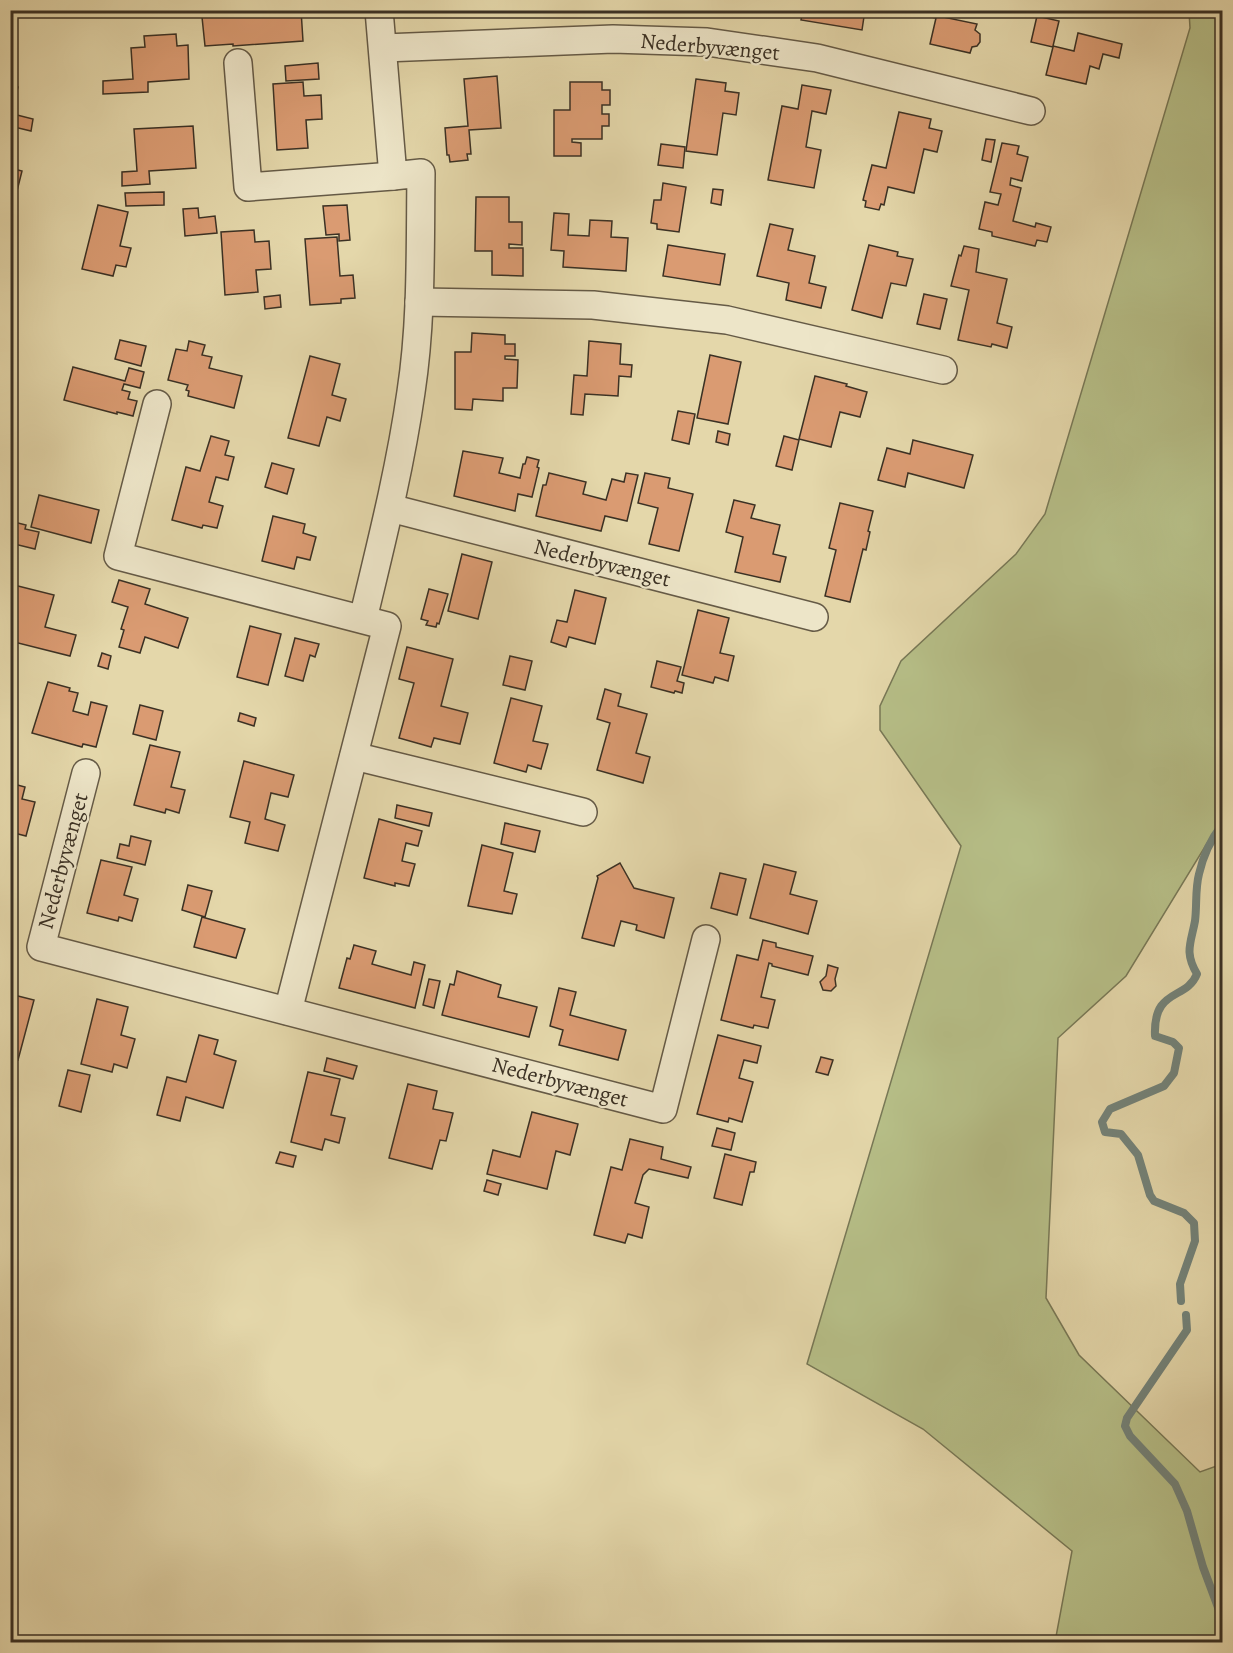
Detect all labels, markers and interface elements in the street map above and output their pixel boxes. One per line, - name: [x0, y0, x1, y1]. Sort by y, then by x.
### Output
- street label: Nederbyvænget: [639, 26, 781, 68]
- street label: Nederbyvænget: [530, 532, 674, 594]
- street label: Nederbyvænget: [30, 790, 96, 932]
- street label: Nederbyvænget: [489, 1049, 631, 1115]

